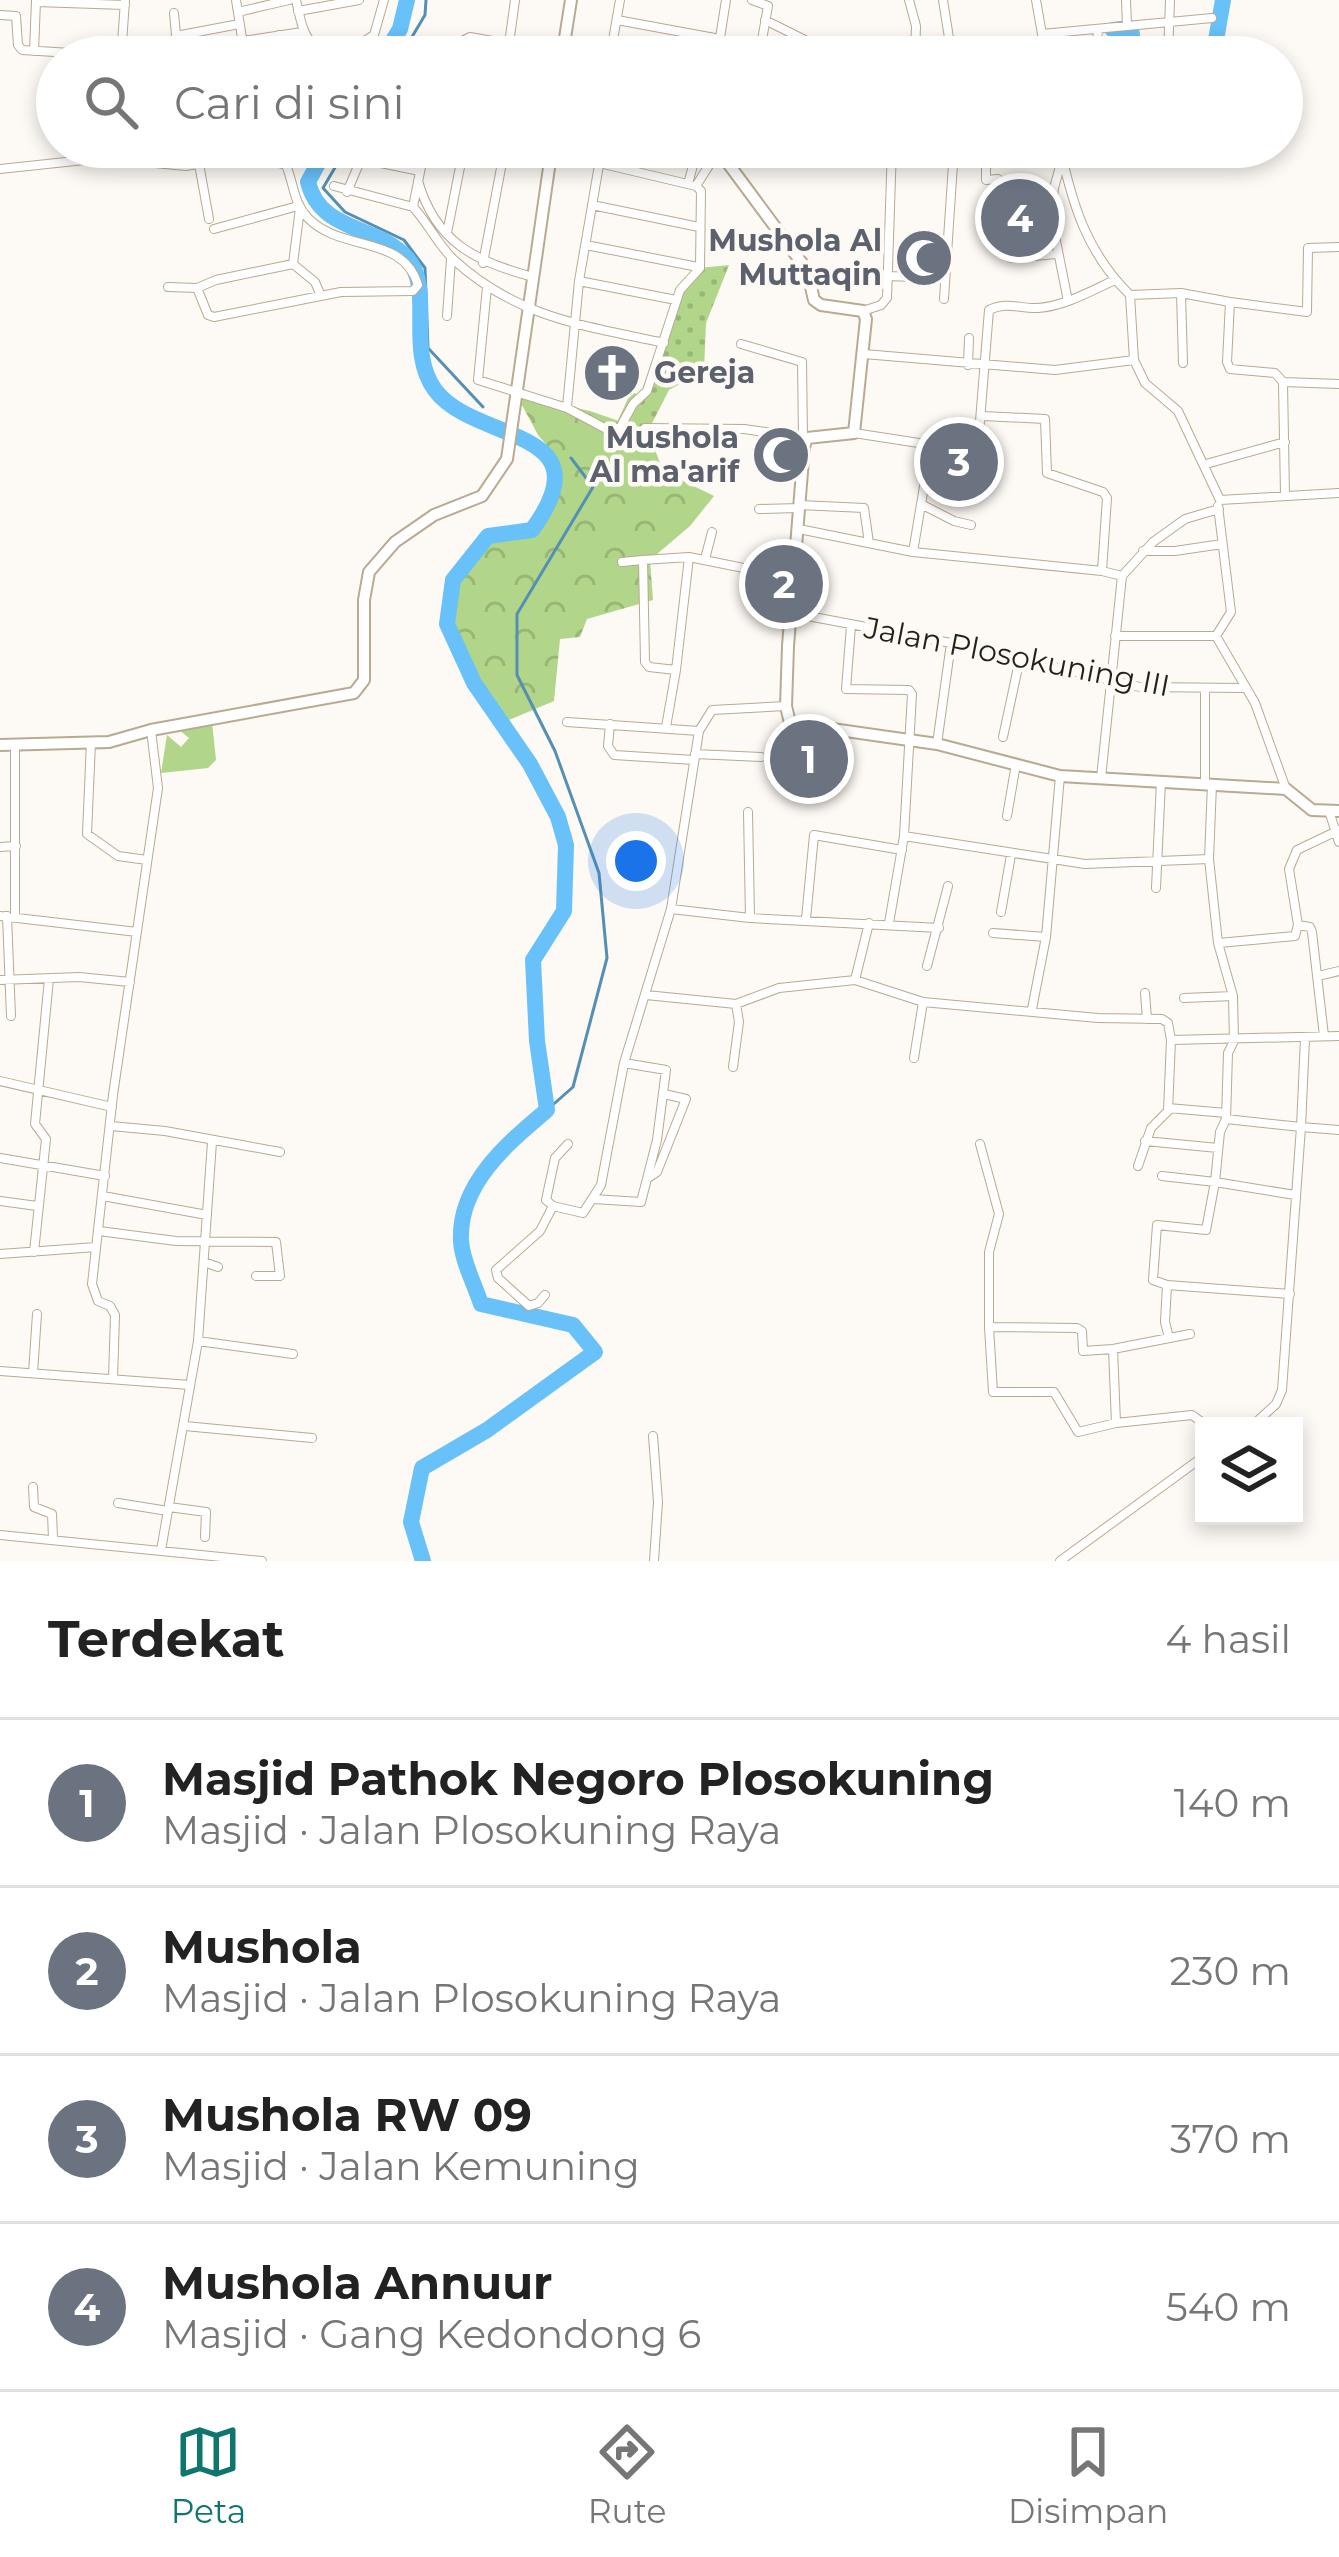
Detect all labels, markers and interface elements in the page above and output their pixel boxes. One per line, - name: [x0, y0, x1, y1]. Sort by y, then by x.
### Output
- search box: [36, 36, 1303, 168]
- icon: search: [78, 69, 144, 135]
- text: Cari di sini: [174, 75, 405, 130]
- pin: 4: [981, 173, 1059, 263]
- place label: Mushola Al Muttaqin: [708, 222, 882, 293]
- mosque icon: Mushola Al Muttaqin: [893, 227, 955, 289]
- church icon: Gereja: [581, 342, 643, 404]
- place label: Gereja: [654, 354, 755, 391]
- pin: 3: [920, 417, 998, 507]
- place label: Mushola Al ma'arif: [589, 419, 740, 490]
- mosque icon: Mushola Al ma'arif: [750, 424, 812, 486]
- pin: 2: [745, 539, 823, 629]
- street label: Jalan Plosokuning III: [860, 609, 1173, 704]
- pin: 1: [770, 714, 848, 804]
- your location: [606, 831, 666, 891]
- map controls: [1195, 1417, 1303, 1525]
- button: layers: [1195, 1417, 1303, 1525]
- text: Terdekat: [48, 1608, 284, 1670]
- text: 4 hasil: [1166, 1615, 1291, 1663]
- text: Masjid Pathok Negoro Plosokuning: [162, 1751, 994, 1806]
- text: 1: [79, 1779, 95, 1827]
- text: 140 m: [1174, 1779, 1291, 1827]
- text: Masjid · Jalan Plosokuning Raya: [162, 1806, 781, 1854]
- text: Mushola: [162, 1919, 362, 1974]
- text: 2: [75, 1947, 99, 1995]
- text: 230 m: [1169, 1947, 1291, 1995]
- text: Masjid · Jalan Plosokuning Raya: [162, 1974, 781, 2022]
- text: Mushola RW 09: [162, 2087, 532, 2142]
- text: 3: [75, 2115, 99, 2163]
- text: 370 m: [1170, 2115, 1291, 2163]
- text: Masjid · Jalan Kemuning: [162, 2142, 640, 2190]
- text: Mushola Annuur: [162, 2255, 552, 2310]
- text: 4: [74, 2283, 100, 2331]
- text: 540 m: [1166, 2283, 1291, 2331]
- text: Masjid · Gang Kedondong 6: [162, 2310, 701, 2358]
- tab: Peta: [171, 2419, 246, 2531]
- tab: Rute: [588, 2419, 666, 2531]
- tab: Disimpan: [1008, 2419, 1168, 2531]

